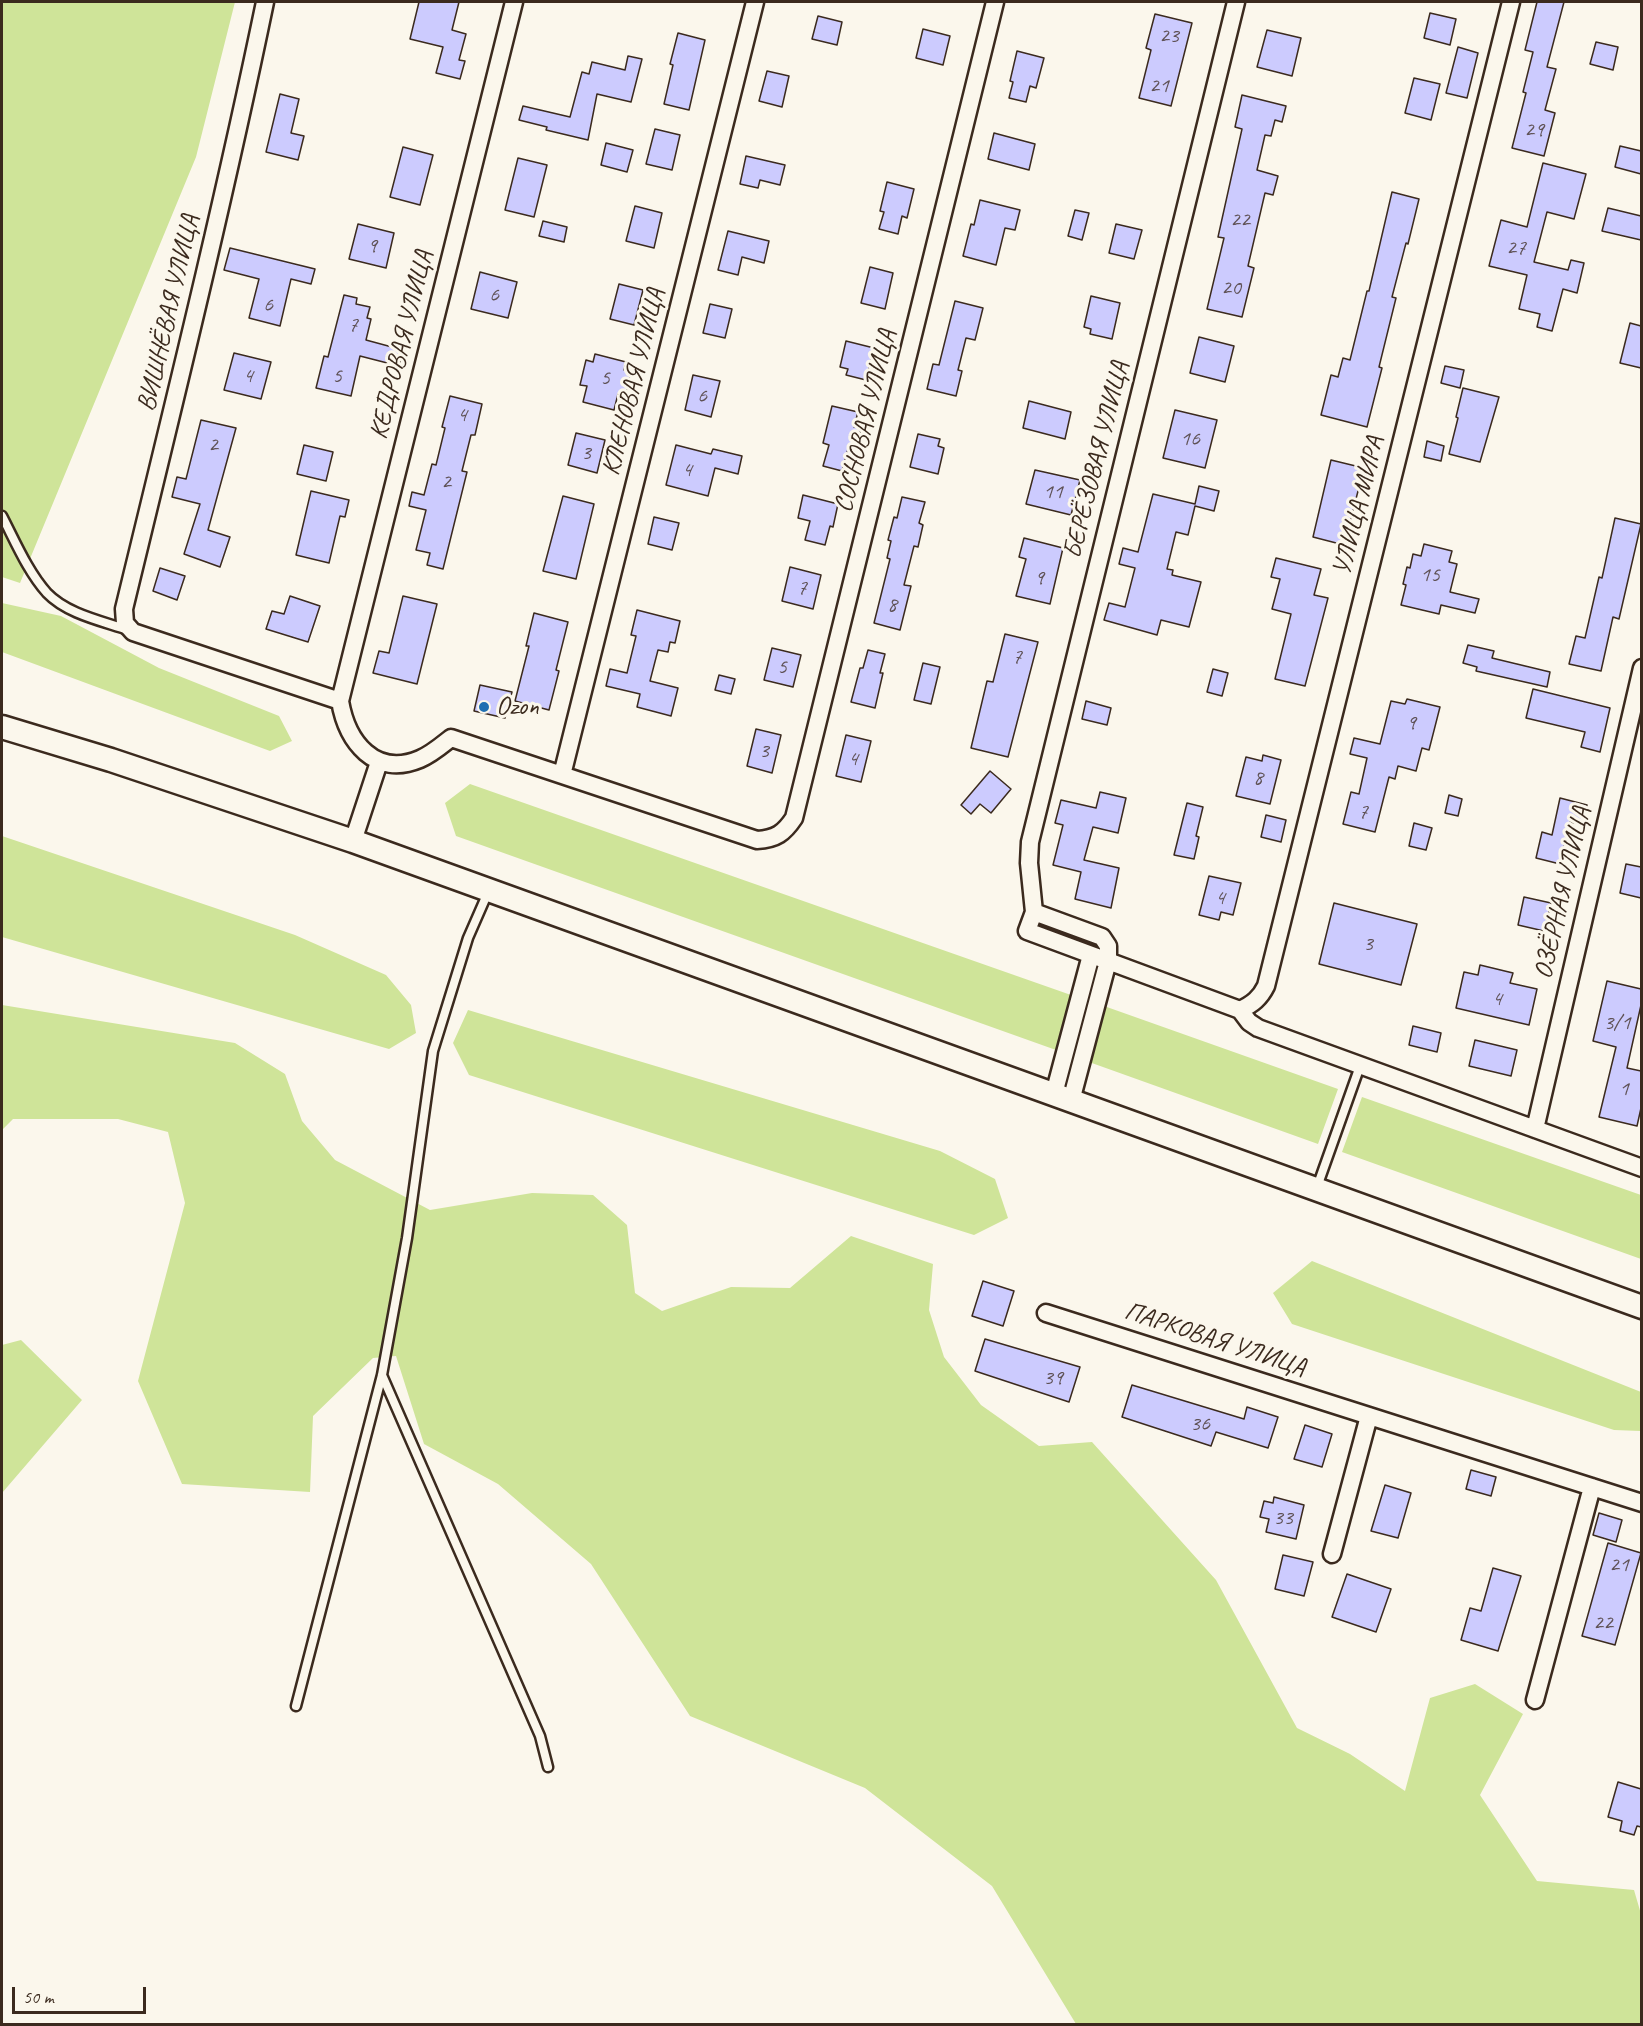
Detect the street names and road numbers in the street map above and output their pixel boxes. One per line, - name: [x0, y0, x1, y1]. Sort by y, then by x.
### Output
- street label: ВИШНЁВАЯ УЛИЦА: [131, 212, 207, 414]
- street label: КЕДРОВАЯ УЛИЦА: [363, 248, 441, 442]
- street label: КЛЕНОВАЯ УЛИЦА: [596, 285, 672, 479]
- street label: СОСНОВАЯ УЛИЦА: [828, 326, 904, 516]
- street label: БЕРЁЗОВАЯ УЛИЦА: [1057, 358, 1137, 562]
- street label: УЛИЦА МИРА: [1327, 433, 1391, 579]
- street label: ОЗЁРНАЯ УЛИЦА: [1528, 804, 1598, 982]
- street label: ПАРКОВАЯ УЛИЦА: [1120, 1296, 1310, 1384]

